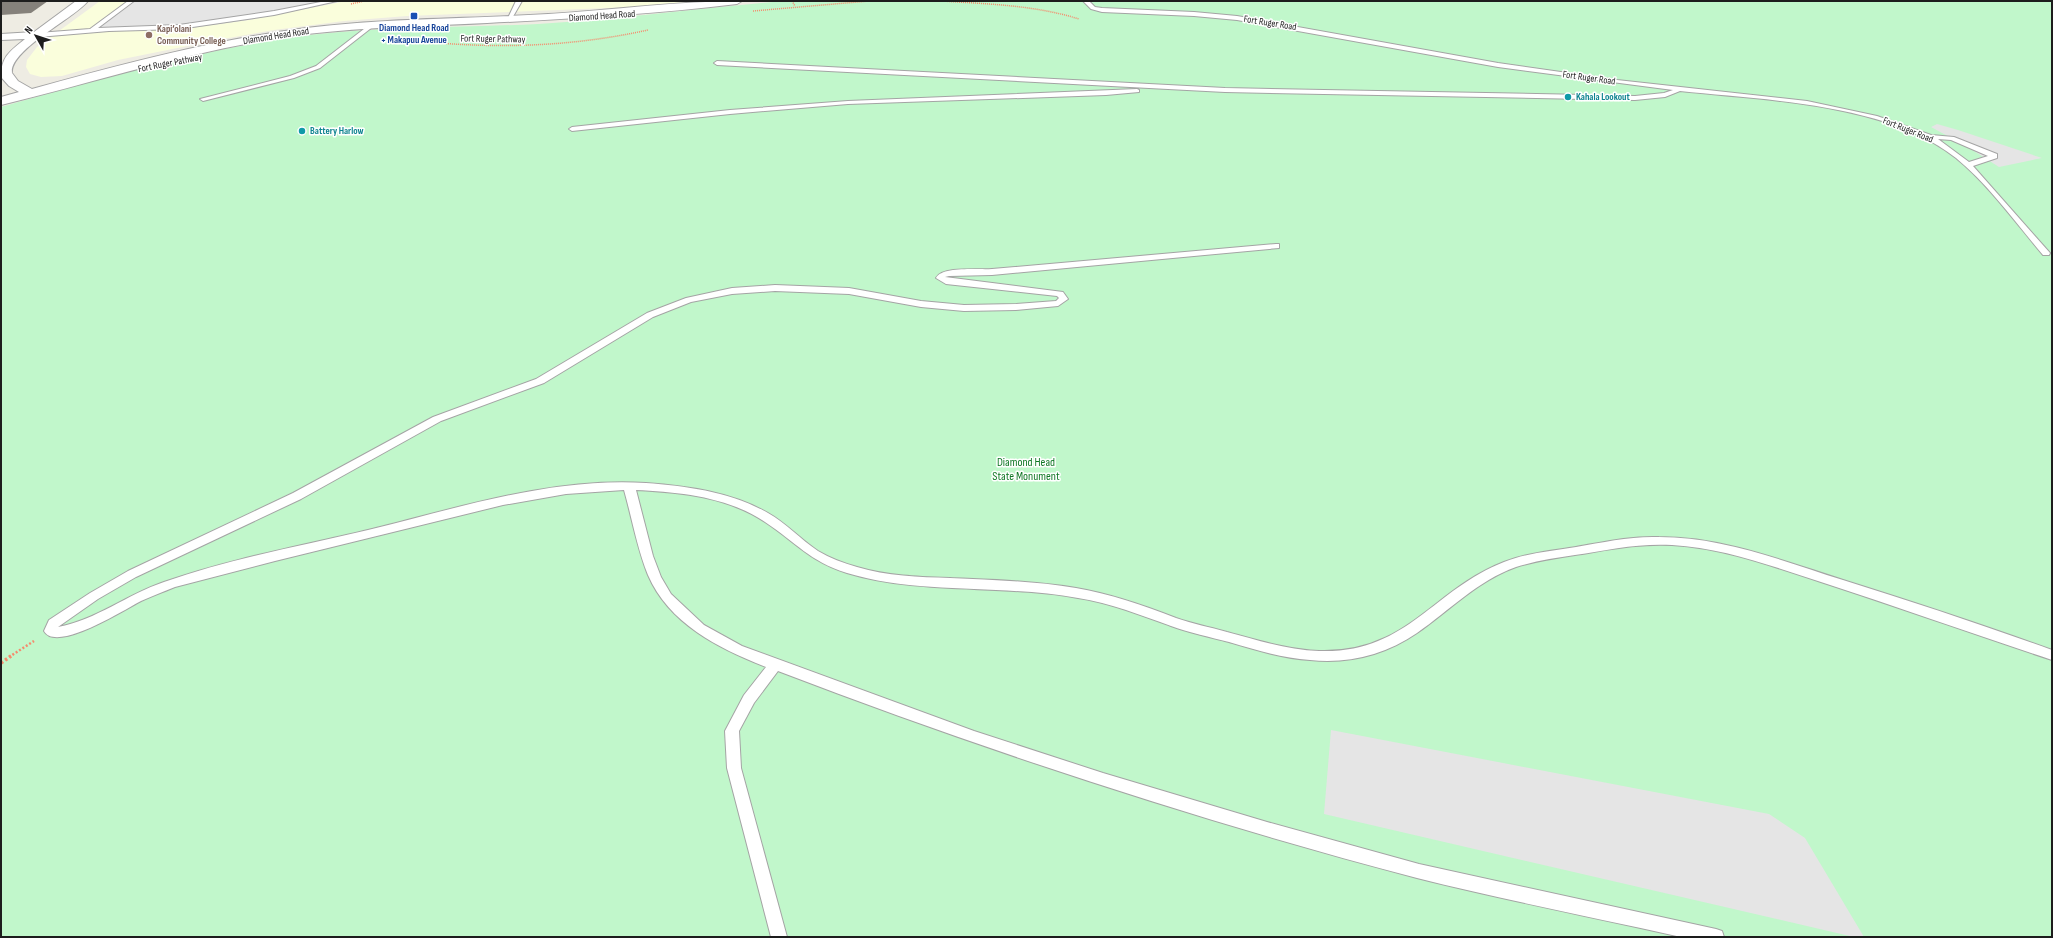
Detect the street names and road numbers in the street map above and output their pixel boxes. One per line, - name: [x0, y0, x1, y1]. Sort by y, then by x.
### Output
- street label: Diamond Head Road: [568, 8, 636, 24]
- street label: Fort Ruger Road: [1243, 13, 1297, 33]
- street label: Diamond Head Road: [242, 25, 310, 47]
- street label: Fort Ruger Pathway: [460, 32, 526, 46]
- street label: Fort Ruger Pathway: [137, 51, 203, 75]
- street label: Fort Ruger Road: [1562, 68, 1616, 88]
- street label: Fort Ruger Road: [1881, 114, 1935, 146]

